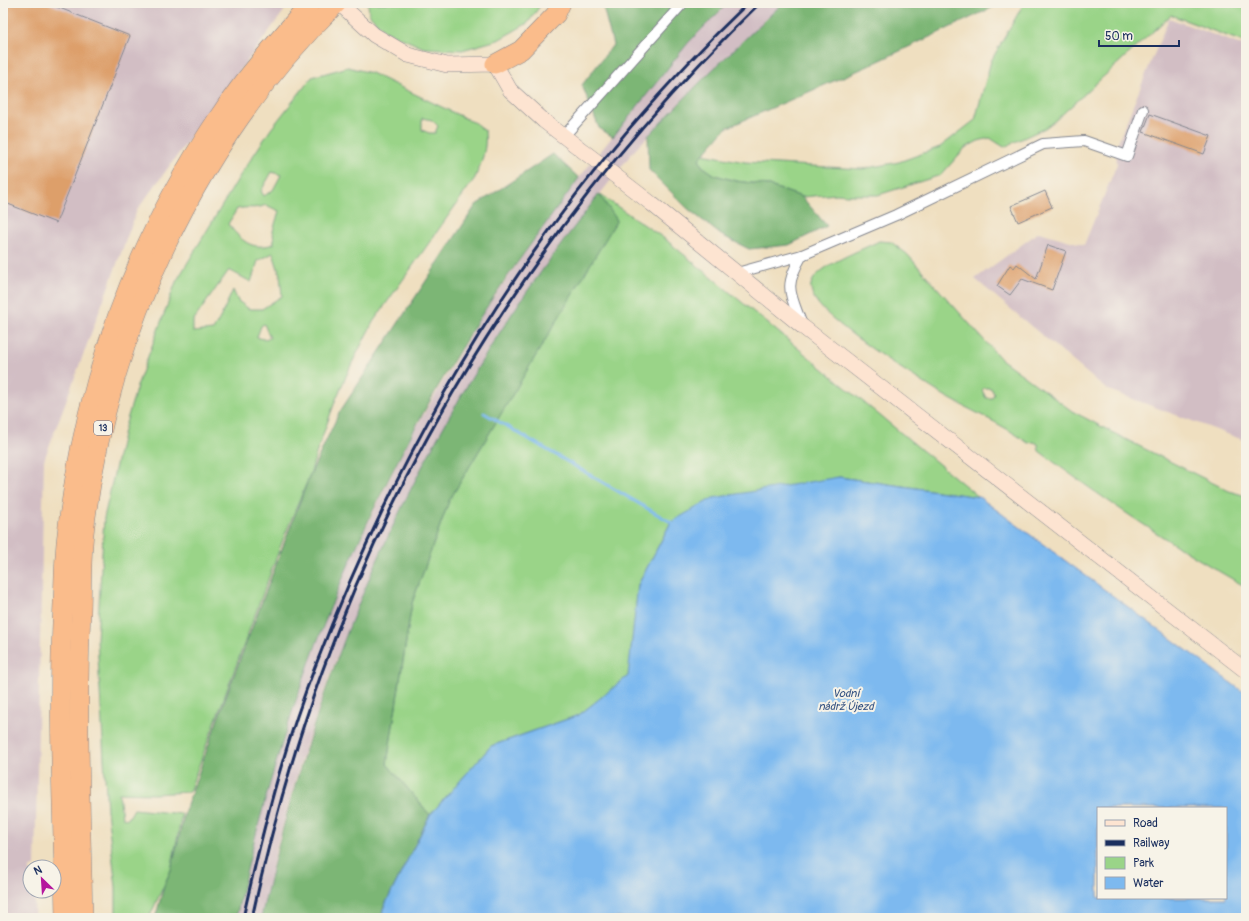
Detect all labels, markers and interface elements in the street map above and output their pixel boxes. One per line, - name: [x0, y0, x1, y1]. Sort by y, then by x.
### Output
- scale bar: [1099, 22, 1179, 48]
- text: 50 m: [1105, 29, 1133, 44]
- road number: 13: [94, 421, 112, 435]
- water label: Vodní nádrž Újezd: [818, 687, 875, 713]
- legend: [1097, 807, 1227, 899]
- text: Road: [1133, 816, 1158, 831]
- text: Railway: [1133, 836, 1169, 851]
- text: Park: [1133, 856, 1154, 871]
- north arrow: [22, 859, 62, 899]
- text: N: [32, 863, 45, 878]
- text: Water: [1133, 876, 1164, 891]

